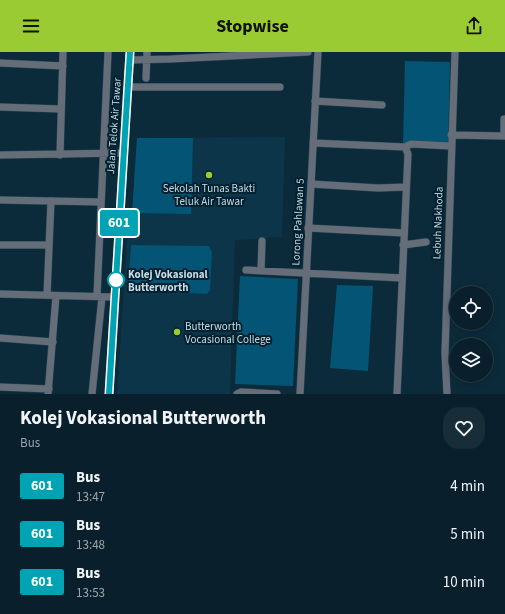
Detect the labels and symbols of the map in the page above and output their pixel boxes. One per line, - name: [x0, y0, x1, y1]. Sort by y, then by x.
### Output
- street label: Jalan Telok Air Tawar: [103, 77, 125, 175]
- marker: Sekolah Tunas Bakti Teluk Air Tawar: [204, 170, 214, 180]
- street label: Lorong Pahlawan 5: [288, 178, 308, 266]
- place label: Sekolah Tunas Bakti Teluk Air Tawar: [163, 181, 255, 209]
- street label: Lebuh Nakhoda: [429, 186, 447, 260]
- line badge: 601: [96, 210, 142, 236]
- place label: Kolej Vokasional Butterworth: [128, 267, 209, 295]
- marker: Kolej Vokasional Butterworth: [107, 271, 125, 289]
- place label: Butterworth Vocasional College: [185, 319, 271, 347]
- marker: Butterworth Vocasional College: [172, 327, 182, 337]

